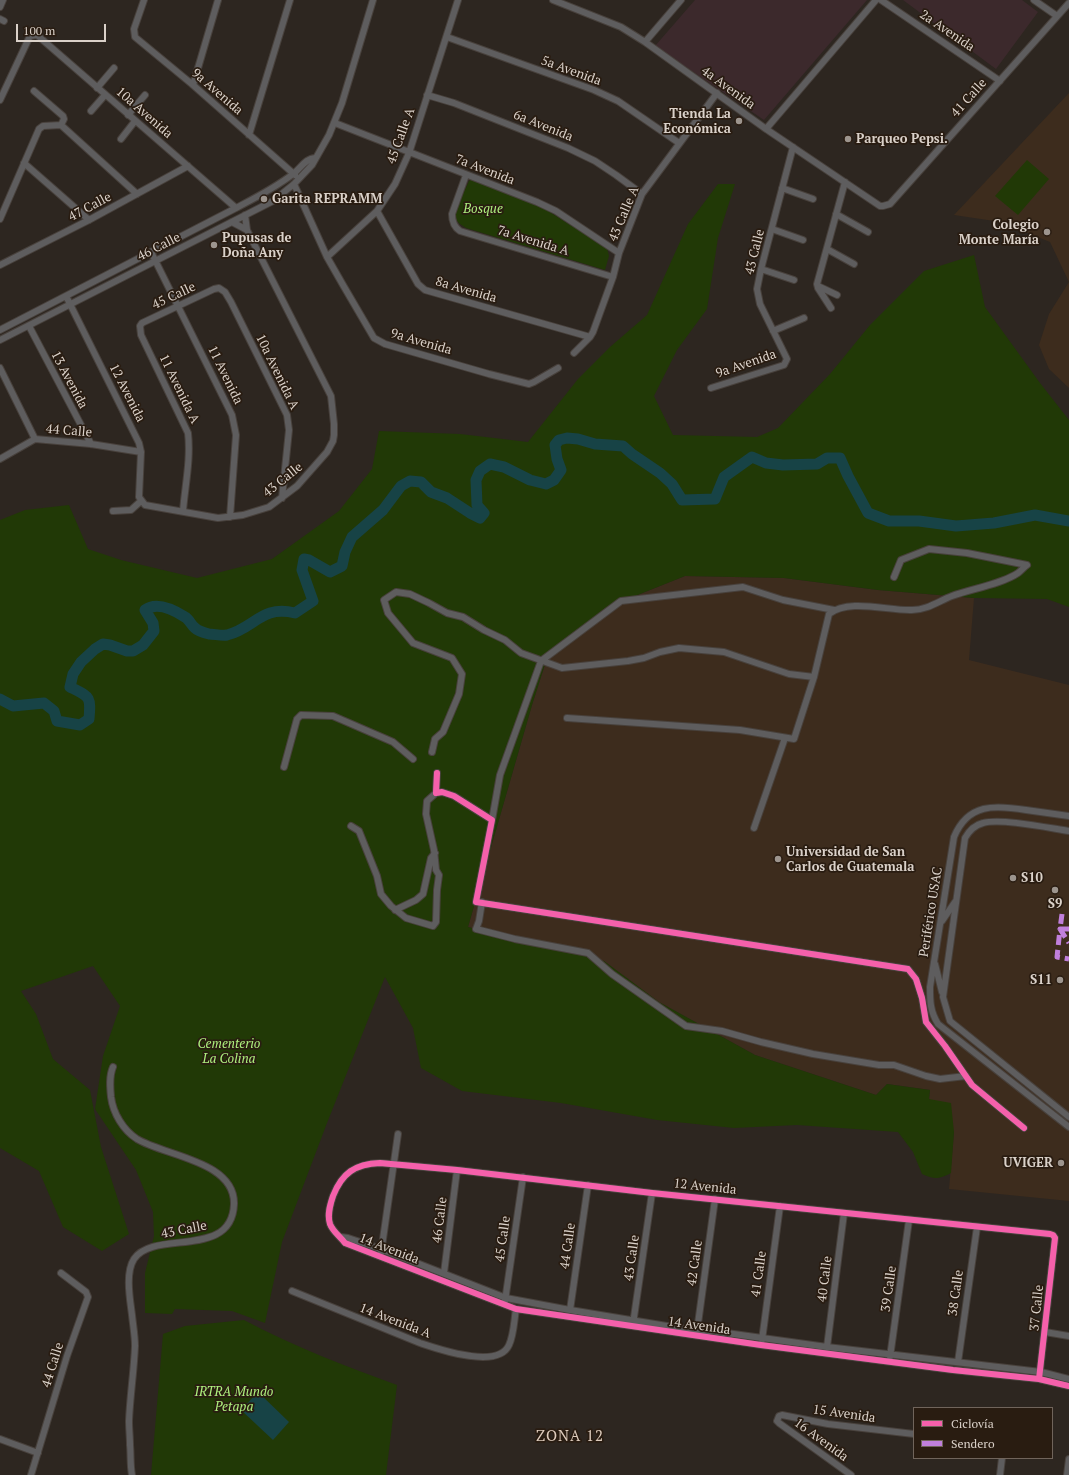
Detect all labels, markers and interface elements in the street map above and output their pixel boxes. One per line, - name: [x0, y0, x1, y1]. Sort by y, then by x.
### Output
- street label: 2a Avenida: [917, 7, 977, 55]
- scale bar: [18, 16, 108, 42]
- text: 100 m: [23, 23, 55, 38]
- street label: 5a Avenida: [539, 53, 603, 89]
- street label: 4a Avenida: [698, 63, 758, 113]
- street label: 9a Avenida: [188, 65, 246, 119]
- street label: 41 Calle: [948, 76, 990, 120]
- street label: 10a Avenida: [113, 84, 175, 142]
- street label: 45 Calle A: [384, 106, 418, 166]
- place label: Tienda La Económica: [663, 106, 731, 137]
- street label: 6a Avenida: [511, 107, 575, 145]
- marker: Tienda La Económica: [734, 116, 744, 126]
- place label: Parqueo Pepsi.: [856, 131, 948, 147]
- marker: Parqueo Pepsi.: [843, 134, 853, 144]
- street label: 7a Avenida: [453, 152, 517, 188]
- street label: 43 Calle A: [605, 184, 643, 244]
- street label: 47 Calle: [66, 189, 114, 225]
- place label: Garita REPRAMM: [272, 191, 382, 207]
- marker: Garita REPRAMM: [259, 194, 269, 204]
- park label: Bosque: [463, 201, 503, 217]
- place label: Colegio Monte María: [959, 217, 1039, 248]
- street label: 7a Avenida A: [495, 223, 571, 259]
- marker: Colegio Monte María: [1042, 227, 1052, 237]
- street label: 43 Calle: [742, 228, 768, 276]
- street label: 46 Calle: [135, 230, 183, 264]
- place label: Pupusas de Doña Any: [222, 230, 292, 261]
- marker: Pupusas de Doña Any: [209, 240, 219, 250]
- street label: 8a Avenida: [434, 274, 498, 306]
- street label: 45 Calle: [150, 279, 198, 313]
- street label: 9a Avenida: [389, 326, 453, 358]
- street label: 10a Avenida A: [252, 332, 302, 412]
- street label: 11 Avenida: [204, 343, 246, 407]
- street label: 9a Avenida: [714, 346, 778, 382]
- street label: 13 Avenida: [47, 348, 91, 412]
- street label: 11 Avenida A: [155, 352, 203, 426]
- street label: 12 Avenida: [106, 361, 148, 425]
- street label: 44 Calle: [45, 421, 93, 441]
- street label: 43 Calle: [260, 459, 306, 501]
- place label: Universidad de San Carlos de Guatemala: [786, 844, 915, 875]
- marker: Universidad de San Carlos de Guatemala: [773, 854, 783, 864]
- street label: Periférico USAC: [916, 866, 946, 958]
- place label: S10: [1021, 870, 1043, 886]
- marker: S10: [1008, 873, 1018, 883]
- marker: S9: [1050, 885, 1060, 895]
- place label: S9: [1048, 896, 1062, 912]
- place label: S11: [1030, 972, 1052, 988]
- marker: S11: [1055, 975, 1065, 985]
- park label: Cementerio La Colina: [198, 1036, 260, 1067]
- place label: UVIGER: [1003, 1155, 1053, 1171]
- marker: UVIGER: [1056, 1158, 1066, 1168]
- street label: 12 Avenida: [673, 1176, 737, 1198]
- street label: 46 Calle: [429, 1196, 451, 1244]
- street label: 45 Calle: [492, 1215, 514, 1263]
- street label: 43 Calle: [160, 1218, 208, 1242]
- street label: 44 Calle: [557, 1222, 579, 1270]
- street label: 14 Avenida: [357, 1230, 421, 1268]
- street label: 43 Calle: [621, 1234, 643, 1282]
- street label: 42 Calle: [684, 1239, 706, 1287]
- street label: 41 Calle: [748, 1250, 770, 1298]
- street label: 40 Calle: [814, 1255, 836, 1303]
- street label: 39 Calle: [878, 1265, 900, 1313]
- street label: 38 Calle: [945, 1269, 967, 1317]
- street label: 37 Calle: [1027, 1284, 1047, 1332]
- street label: 14 Avenida A: [357, 1300, 433, 1342]
- street label: 14 Avenida: [667, 1314, 731, 1338]
- street label: 44 Calle: [39, 1341, 67, 1389]
- park label: IRTRA Mundo Petapa: [195, 1384, 273, 1415]
- street label: 15 Avenida: [812, 1402, 876, 1426]
- legend: [913, 1407, 1053, 1459]
- street label: 16 Avenida: [791, 1415, 851, 1465]
- text: Ciclovía: [951, 1416, 994, 1431]
- district label: ZONA 12: [536, 1428, 604, 1446]
- text: Sendero: [951, 1436, 995, 1451]

